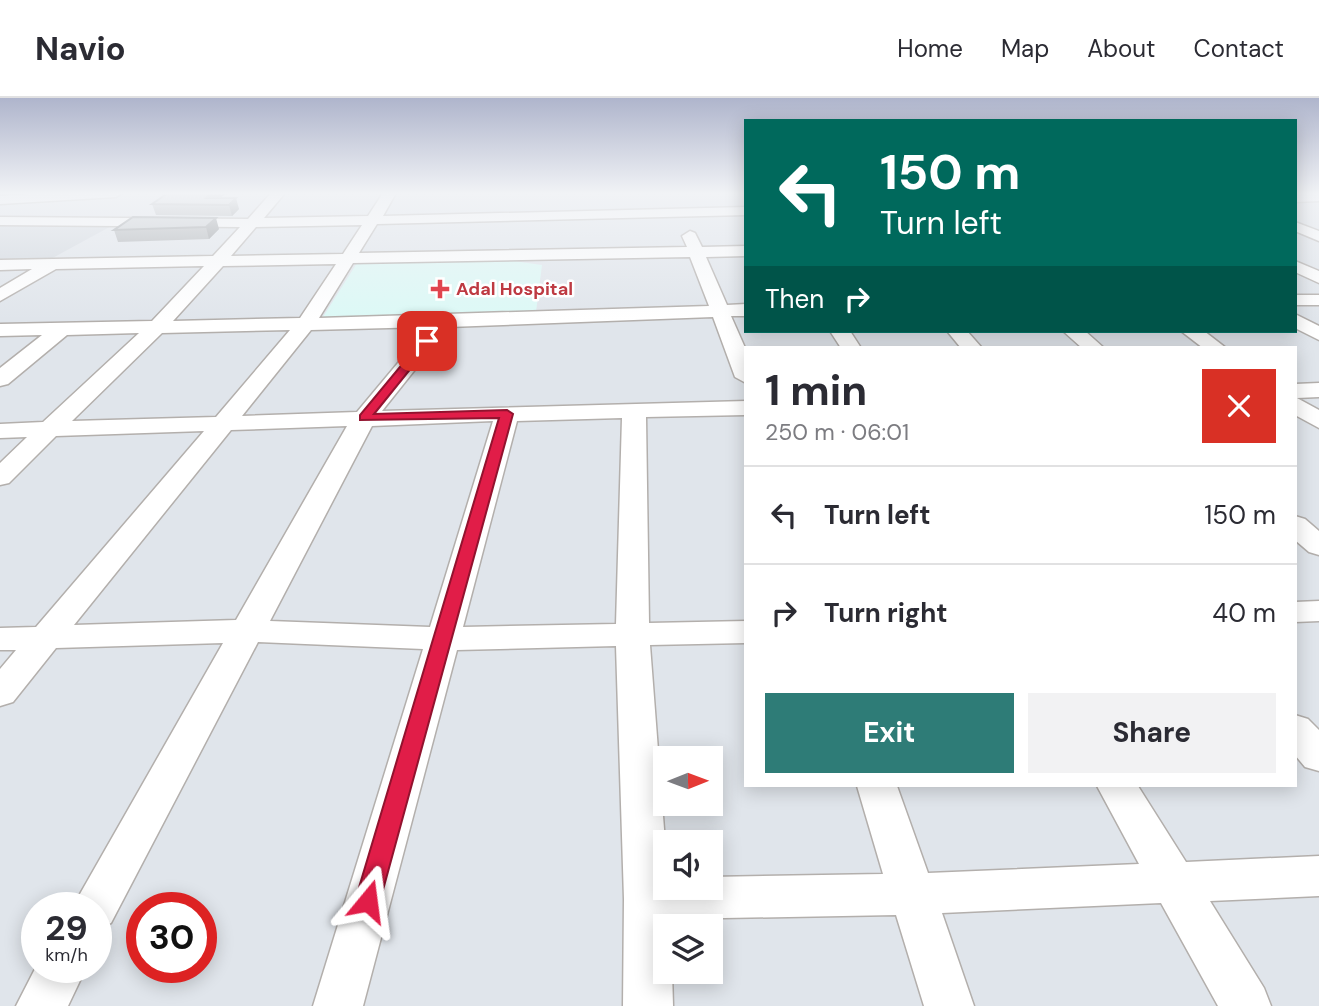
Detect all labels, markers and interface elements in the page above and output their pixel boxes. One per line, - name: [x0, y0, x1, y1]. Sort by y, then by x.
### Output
- text: Navio: [35, 27, 126, 70]
- text: Home: [897, 33, 963, 64]
- text: Map: [1001, 33, 1049, 64]
- text: About: [1087, 33, 1156, 64]
- text: Contact: [1194, 33, 1284, 64]
- text: 150 m: [880, 140, 1020, 204]
- icon: left: [765, 147, 856, 238]
- text: Turn left: [880, 202, 1002, 244]
- place label: Adal Hospital: [456, 277, 573, 301]
- marker: Adal Hospital: [430, 279, 450, 299]
- icon: right: [838, 280, 876, 318]
- text: Then: [765, 282, 824, 316]
- pin: [397, 311, 457, 371]
- icon: arrive: [408, 322, 446, 360]
- text: 1 min: [765, 363, 867, 418]
- button: close: [1202, 369, 1276, 443]
- text: 250 m · 06:01: [765, 417, 909, 447]
- icon: left: [765, 496, 803, 534]
- text: Turn left: [824, 498, 931, 532]
- text: 150 m: [1204, 498, 1276, 532]
- icon: right: [765, 594, 803, 632]
- text: Turn right: [824, 596, 948, 630]
- text: 40 m: [1212, 596, 1276, 630]
- button: Exit: [765, 693, 1014, 773]
- button: Share: [1028, 693, 1276, 773]
- north arrow: [653, 746, 723, 816]
- map controls: [653, 746, 723, 984]
- button: sound: [653, 830, 723, 900]
- position arrow: [331, 864, 405, 938]
- speed limit sign: 30: [126, 892, 217, 983]
- text: 29: [45, 905, 88, 951]
- button: layers: [653, 914, 723, 984]
- text: km/h: [45, 943, 88, 967]

